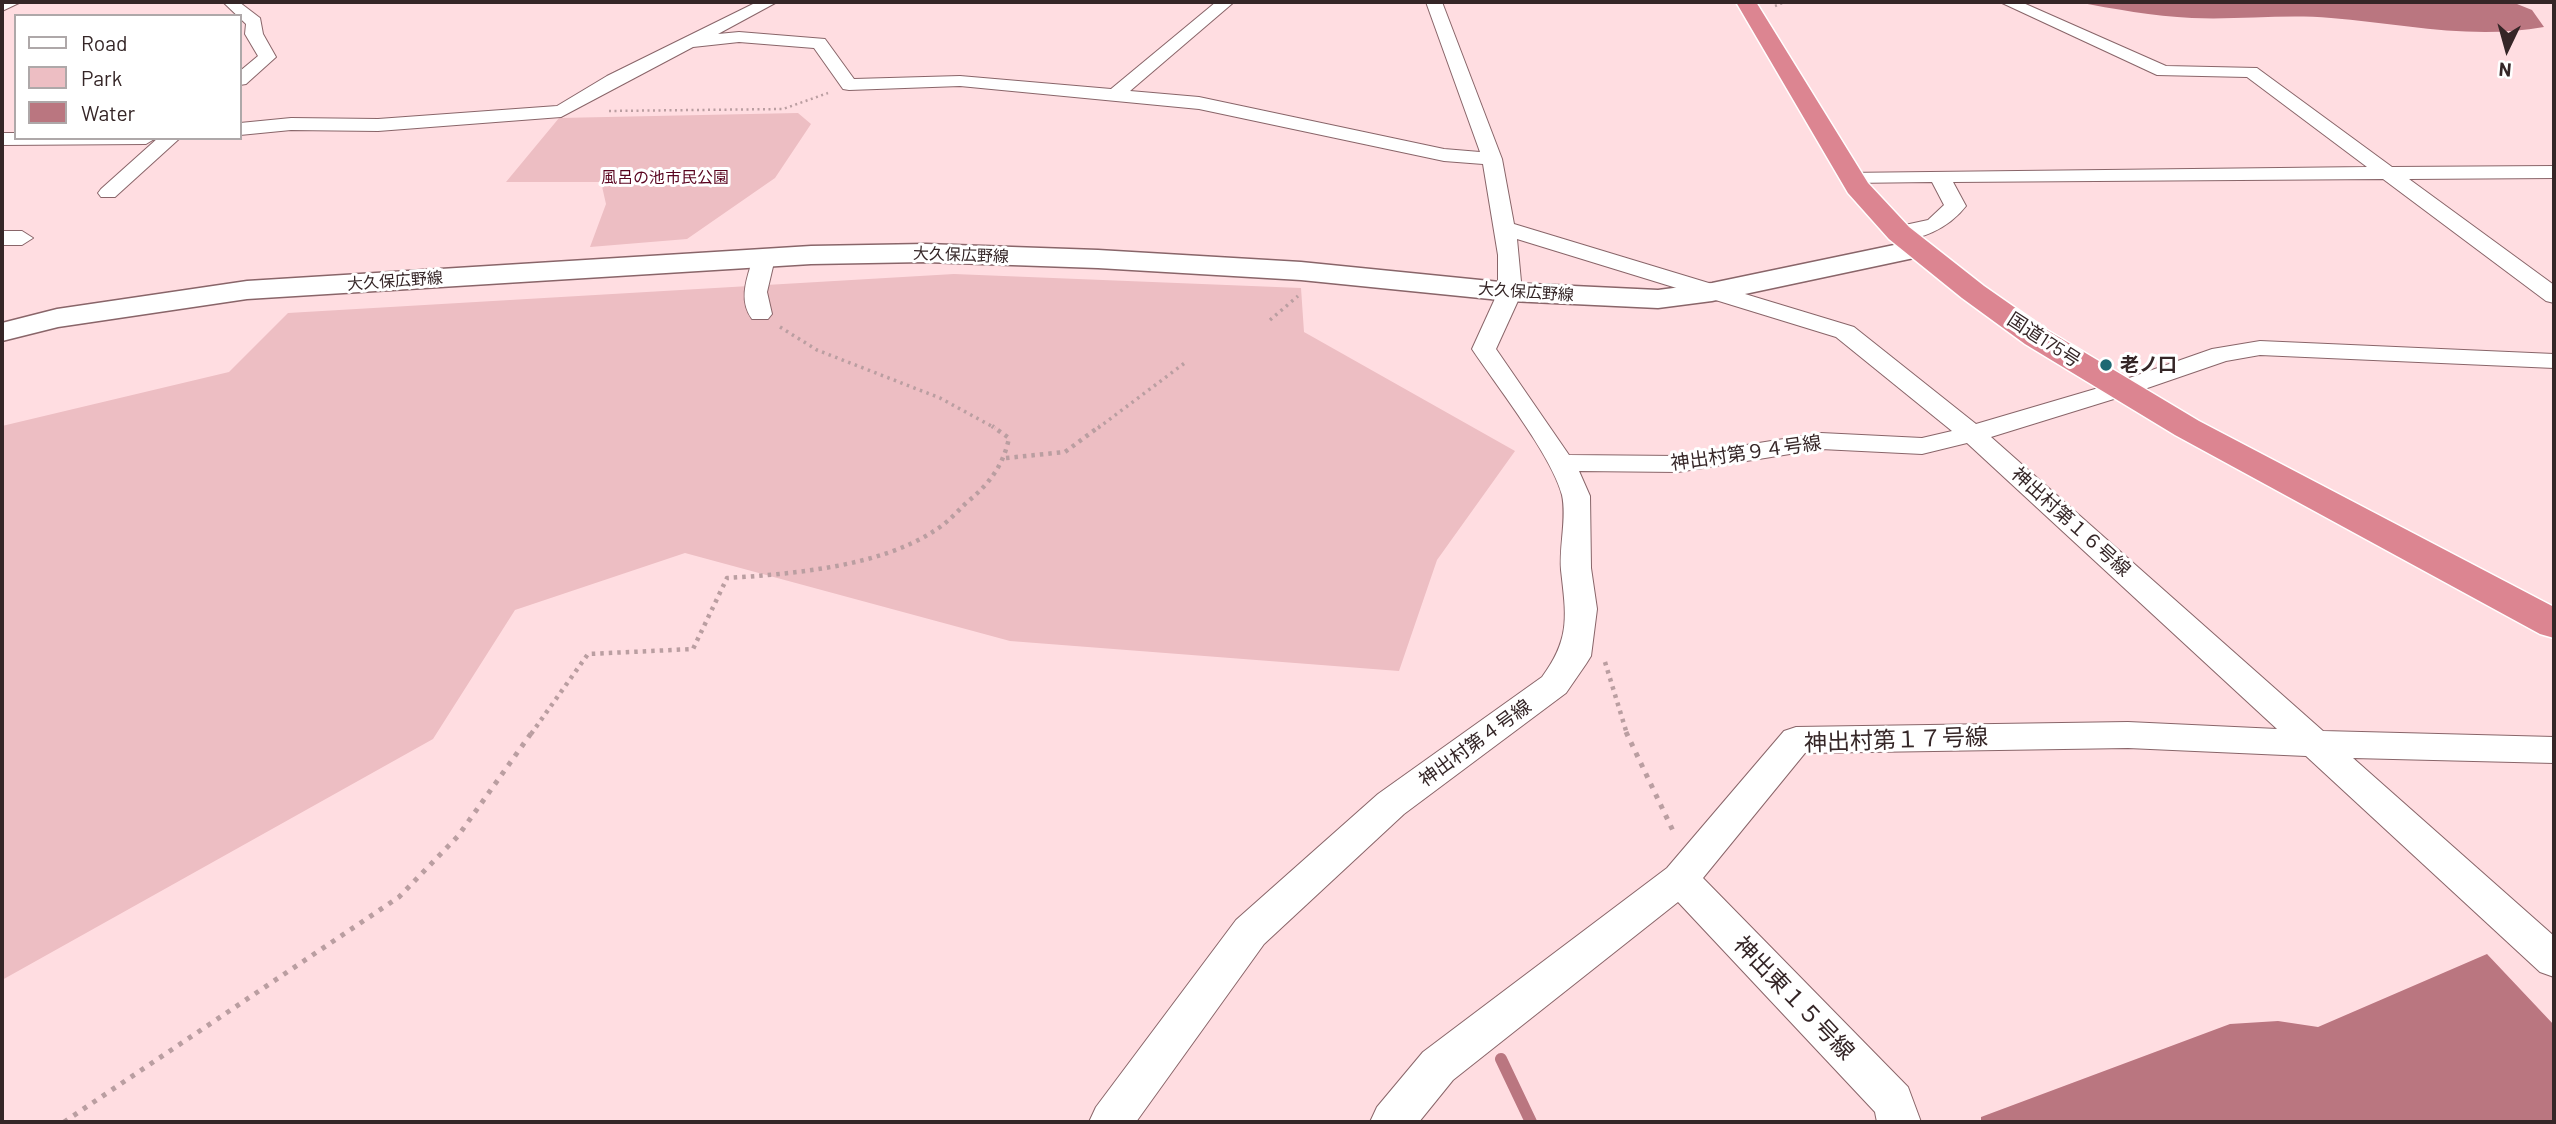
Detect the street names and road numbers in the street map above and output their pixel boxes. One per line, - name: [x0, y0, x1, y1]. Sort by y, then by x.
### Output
- street label: 大久保広野線: [913, 244, 1009, 266]
- street label: 大久保広野線: [346, 268, 444, 294]
- street label: 大久保広野線: [1477, 279, 1575, 305]
- street label: 国道175号: [2003, 308, 2085, 372]
- street label: 神出村第９４号線: [1669, 431, 1823, 475]
- street label: 神出村第１６号線: [2007, 463, 2135, 581]
- street label: 神出村第４号線: [1414, 695, 1536, 791]
- street label: 神出村第１７号線: [1804, 723, 1988, 757]
- street label: 神出東１５号線: [1728, 931, 1860, 1065]

